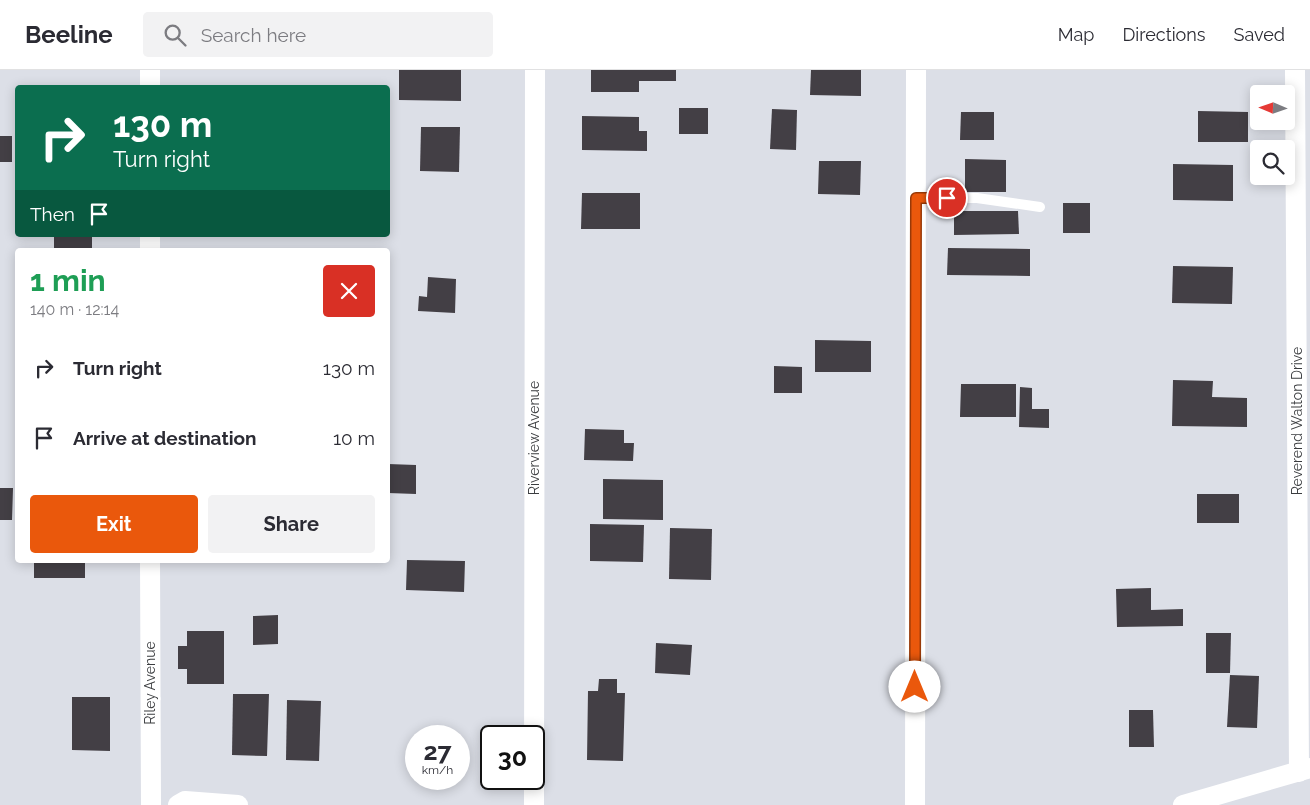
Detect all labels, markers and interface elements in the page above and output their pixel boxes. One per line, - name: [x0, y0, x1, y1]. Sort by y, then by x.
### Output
- search box: [143, 12, 493, 57]
- text: Beeline: [25, 20, 113, 49]
- icon: search: [161, 21, 189, 49]
- text: Search here: [201, 24, 306, 46]
- text: Map: [1058, 24, 1094, 45]
- text: Directions: [1122, 24, 1206, 45]
- text: Saved: [1234, 24, 1285, 45]
- north arrow: [1250, 85, 1295, 130]
- map controls: [1250, 85, 1295, 185]
- text: 130 m: [113, 104, 212, 145]
- icon: right: [30, 105, 95, 170]
- button: search: [1250, 140, 1295, 185]
- text: Turn right: [113, 146, 210, 172]
- pin: [926, 177, 968, 219]
- icon: arrive: [933, 184, 961, 212]
- icon: arrive: [85, 200, 113, 228]
- text: Then: [30, 203, 75, 225]
- text: 1 min: [30, 263, 106, 298]
- button: close: [323, 265, 375, 317]
- text: 140 m · 12:14: [30, 300, 119, 319]
- street label: Reverend Walton Drive: [1289, 347, 1305, 495]
- icon: right: [30, 354, 58, 382]
- text: Turn right: [73, 357, 162, 379]
- text: 130 m: [323, 357, 375, 379]
- street label: Riverview Avenue: [526, 381, 542, 495]
- icon: arrive: [30, 424, 58, 452]
- text: Arrive at destination: [73, 427, 257, 449]
- text: 10 m: [333, 427, 375, 449]
- button: Exit: [30, 495, 198, 553]
- button: Share: [208, 495, 375, 553]
- street label: Riley Avenue: [142, 641, 158, 725]
- position arrow: [888, 660, 940, 712]
- speed limit sign: 30: [480, 725, 545, 790]
- text: 27: [423, 736, 452, 766]
- text: km/h: [422, 763, 453, 777]

